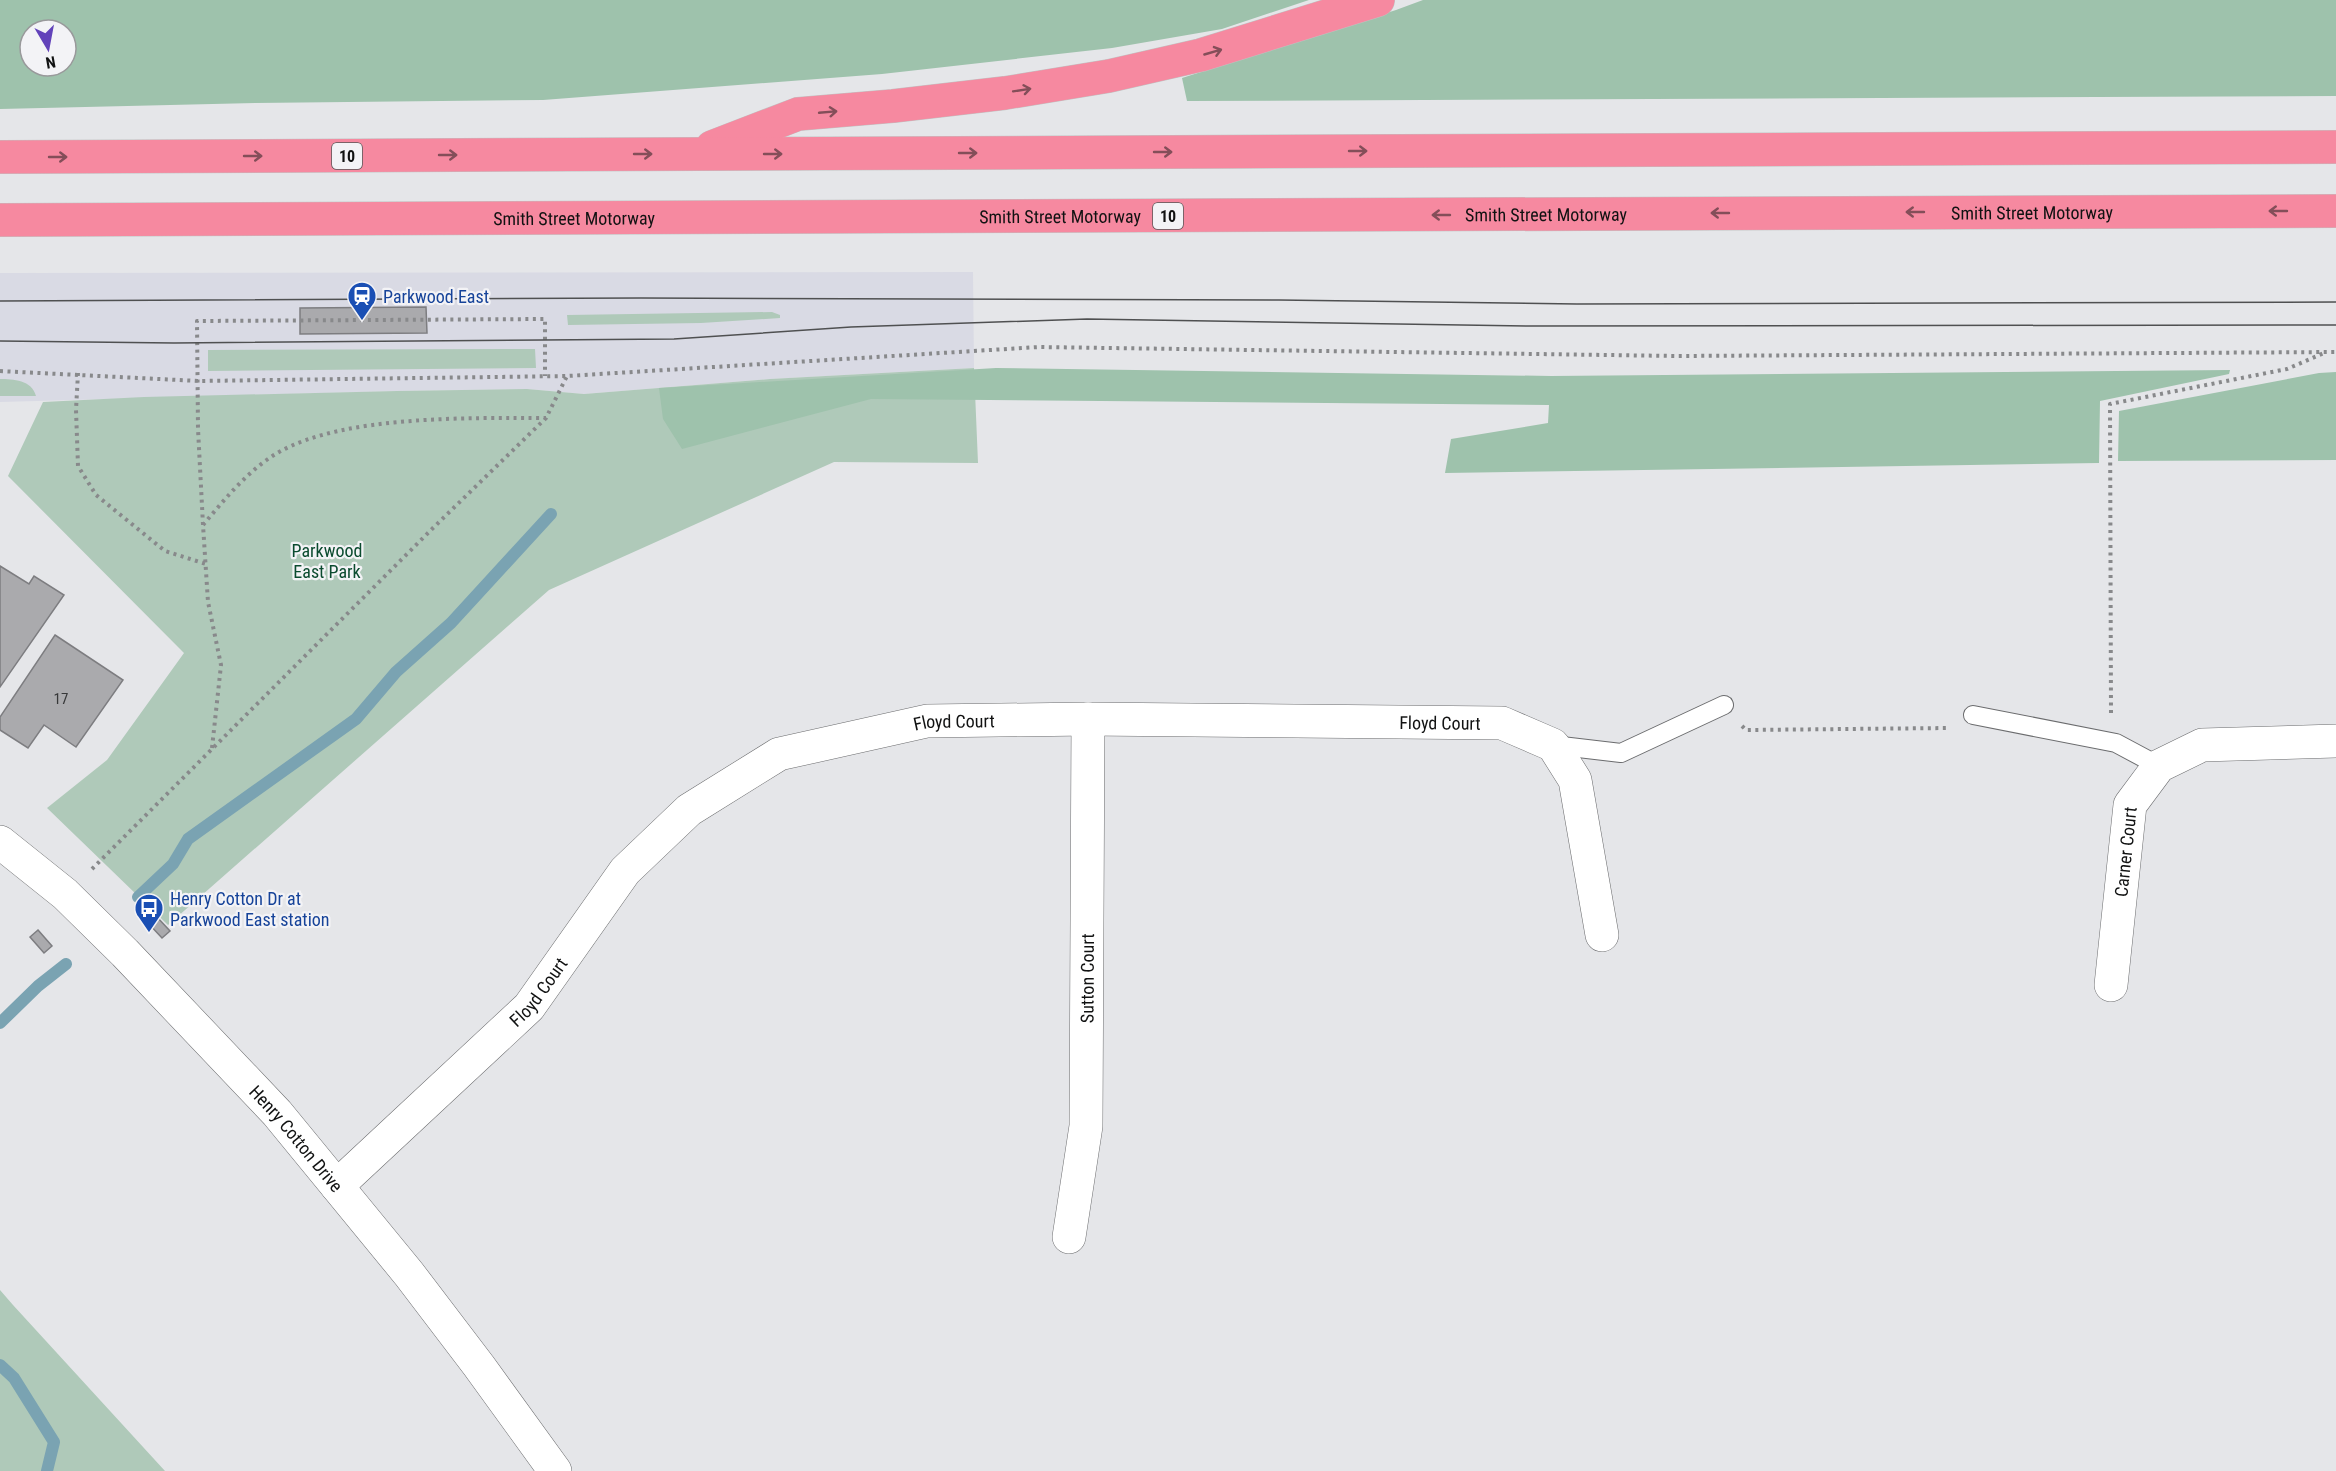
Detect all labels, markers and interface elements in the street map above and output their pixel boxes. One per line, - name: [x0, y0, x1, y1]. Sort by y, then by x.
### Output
- north arrow: [18, 18, 78, 78]
- one-way arrow: [1203, 46, 1222, 57]
- text: N: [44, 52, 57, 72]
- one-way arrow: [1012, 84, 1031, 95]
- one-way arrow: [818, 106, 838, 117]
- road number: 10: [332, 143, 362, 169]
- one-way arrow: [1347, 145, 1367, 157]
- one-way arrow: [1152, 146, 1172, 158]
- one-way arrow: [957, 147, 977, 159]
- one-way arrow: [633, 148, 653, 160]
- one-way arrow: [762, 148, 782, 160]
- one-way arrow: [438, 149, 458, 161]
- one-way arrow: [243, 150, 263, 162]
- one-way arrow: [48, 151, 68, 163]
- street label: Smith Street Motorway: [1951, 201, 2113, 223]
- road number: 10: [1153, 203, 1183, 229]
- street label: Smith Street Motorway: [1465, 203, 1627, 225]
- street label: Smith Street Motorway: [979, 205, 1141, 227]
- one-way arrow: [2268, 205, 2288, 217]
- one-way arrow: [1905, 206, 1925, 218]
- street label: Smith Street Motorway: [493, 207, 655, 229]
- one-way arrow: [1710, 207, 1730, 219]
- one-way arrow: [1431, 209, 1451, 220]
- station icon: Parkwood East: [346, 280, 378, 322]
- place label: Parkwood East: [383, 286, 489, 307]
- park label: Parkwood East Park: [292, 540, 362, 582]
- house number: 17: [54, 690, 68, 708]
- street label: Floyd Court: [911, 710, 995, 734]
- street label: Floyd Court: [1399, 712, 1481, 733]
- street label: Carner Court: [2110, 806, 2140, 898]
- place label: Henry Cotton Dr at Parkwood East station: [170, 888, 330, 930]
- bus stop icon: Henry Cotton Dr at Parkwood East station: [133, 892, 165, 934]
- street label: Sutton Court: [1076, 933, 1097, 1023]
- street label: Floyd Court: [505, 953, 571, 1031]
- street label: Henry Cotton Drive: [245, 1081, 348, 1196]

